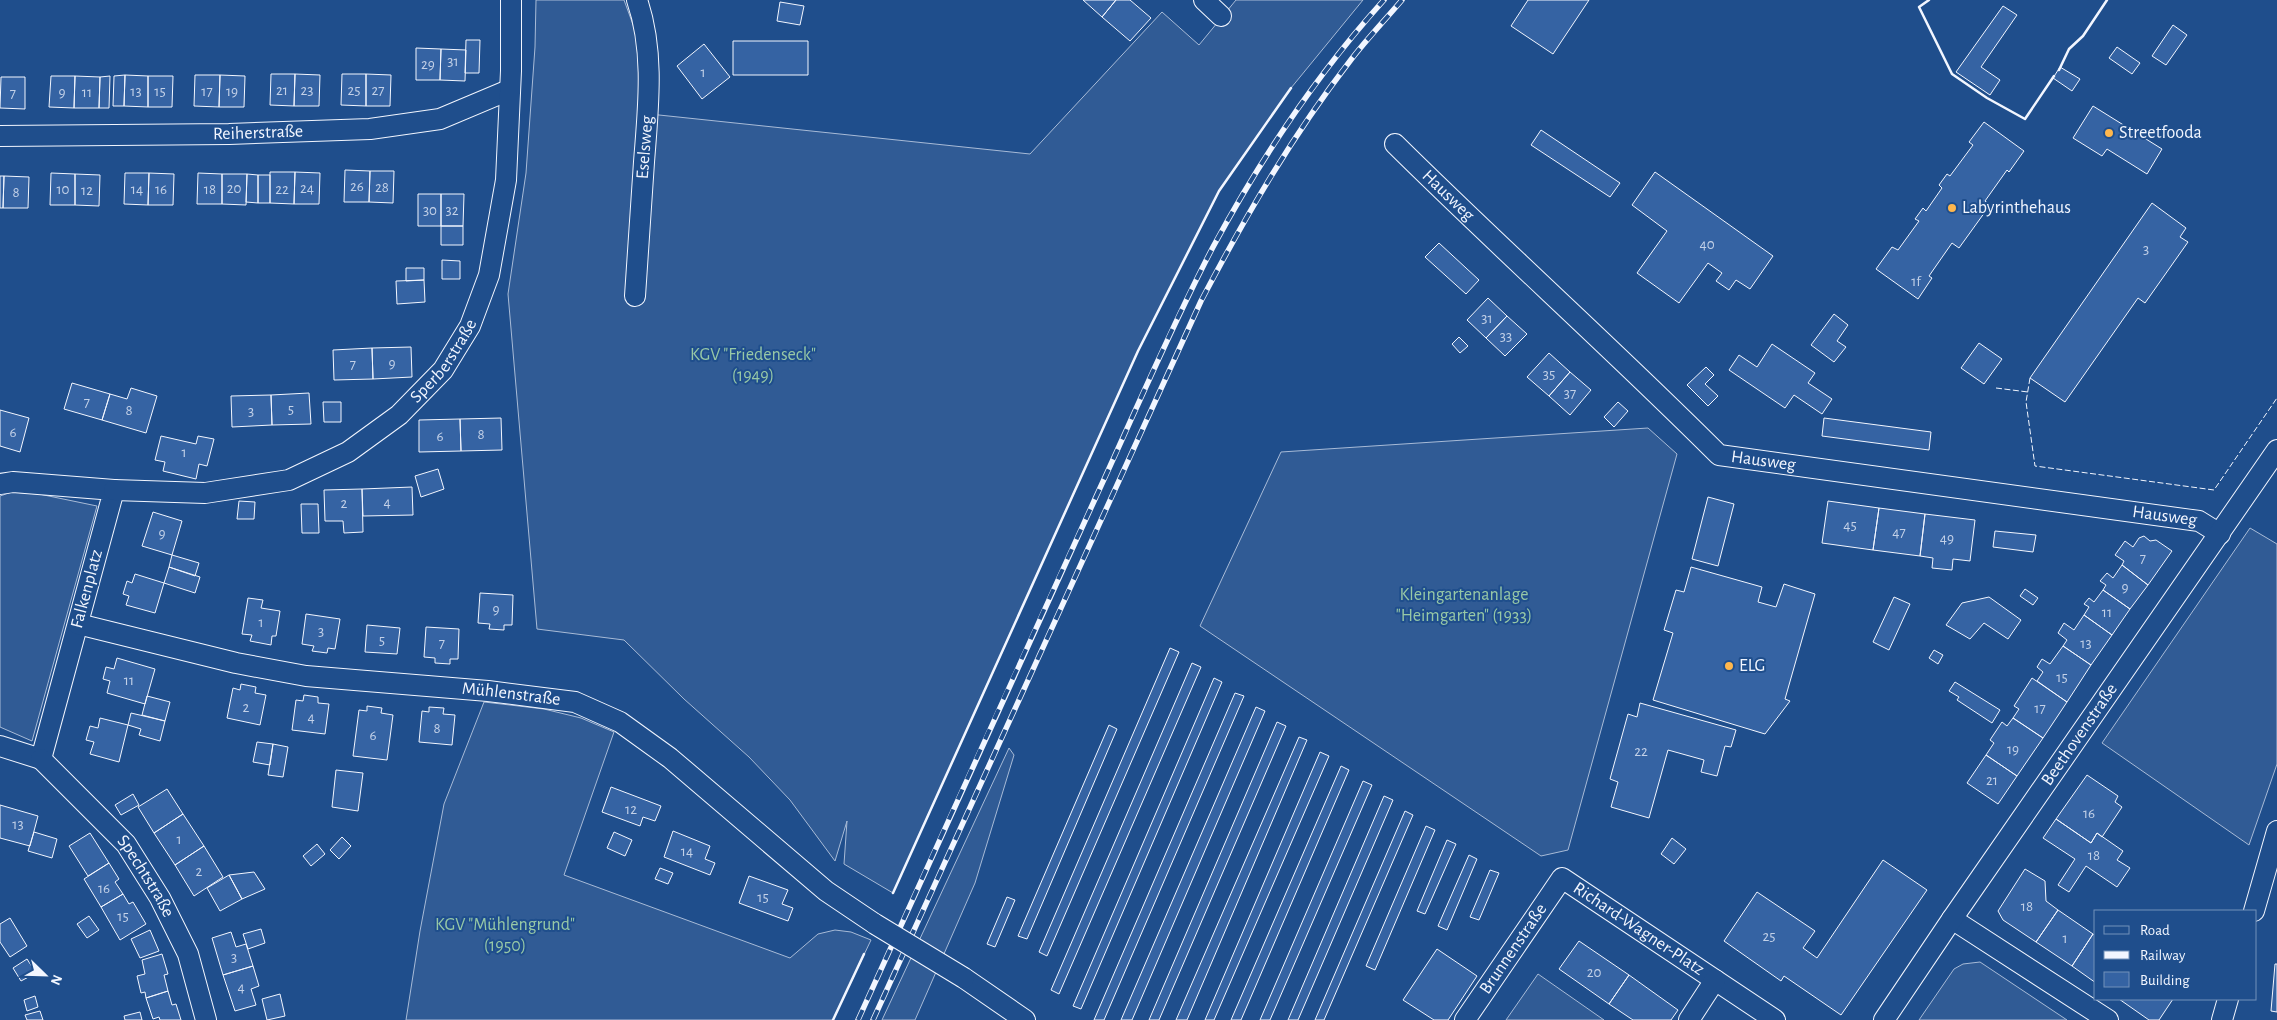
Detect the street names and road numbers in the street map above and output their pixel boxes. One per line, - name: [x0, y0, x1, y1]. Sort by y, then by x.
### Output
- street label: Eselsweg: [634, 115, 657, 180]
- street label: Reiherstraße: [213, 122, 303, 143]
- street label: Hausweg: [1418, 167, 1478, 225]
- street label: Sperberstraße: [407, 317, 481, 407]
- street label: Hausweg: [1730, 448, 1797, 474]
- street label: Hausweg: [2131, 503, 2198, 530]
- street label: Falkenplatz: [68, 548, 106, 630]
- street label: Mühlenstraße: [461, 680, 562, 709]
- street label: Beethovenstraße: [2038, 680, 2121, 789]
- street label: Spechtstraße: [114, 832, 177, 920]
- street label: Richard-Wagner-Platz: [1570, 879, 1707, 979]
- street label: Brunnenstraße: [1476, 901, 1551, 997]

